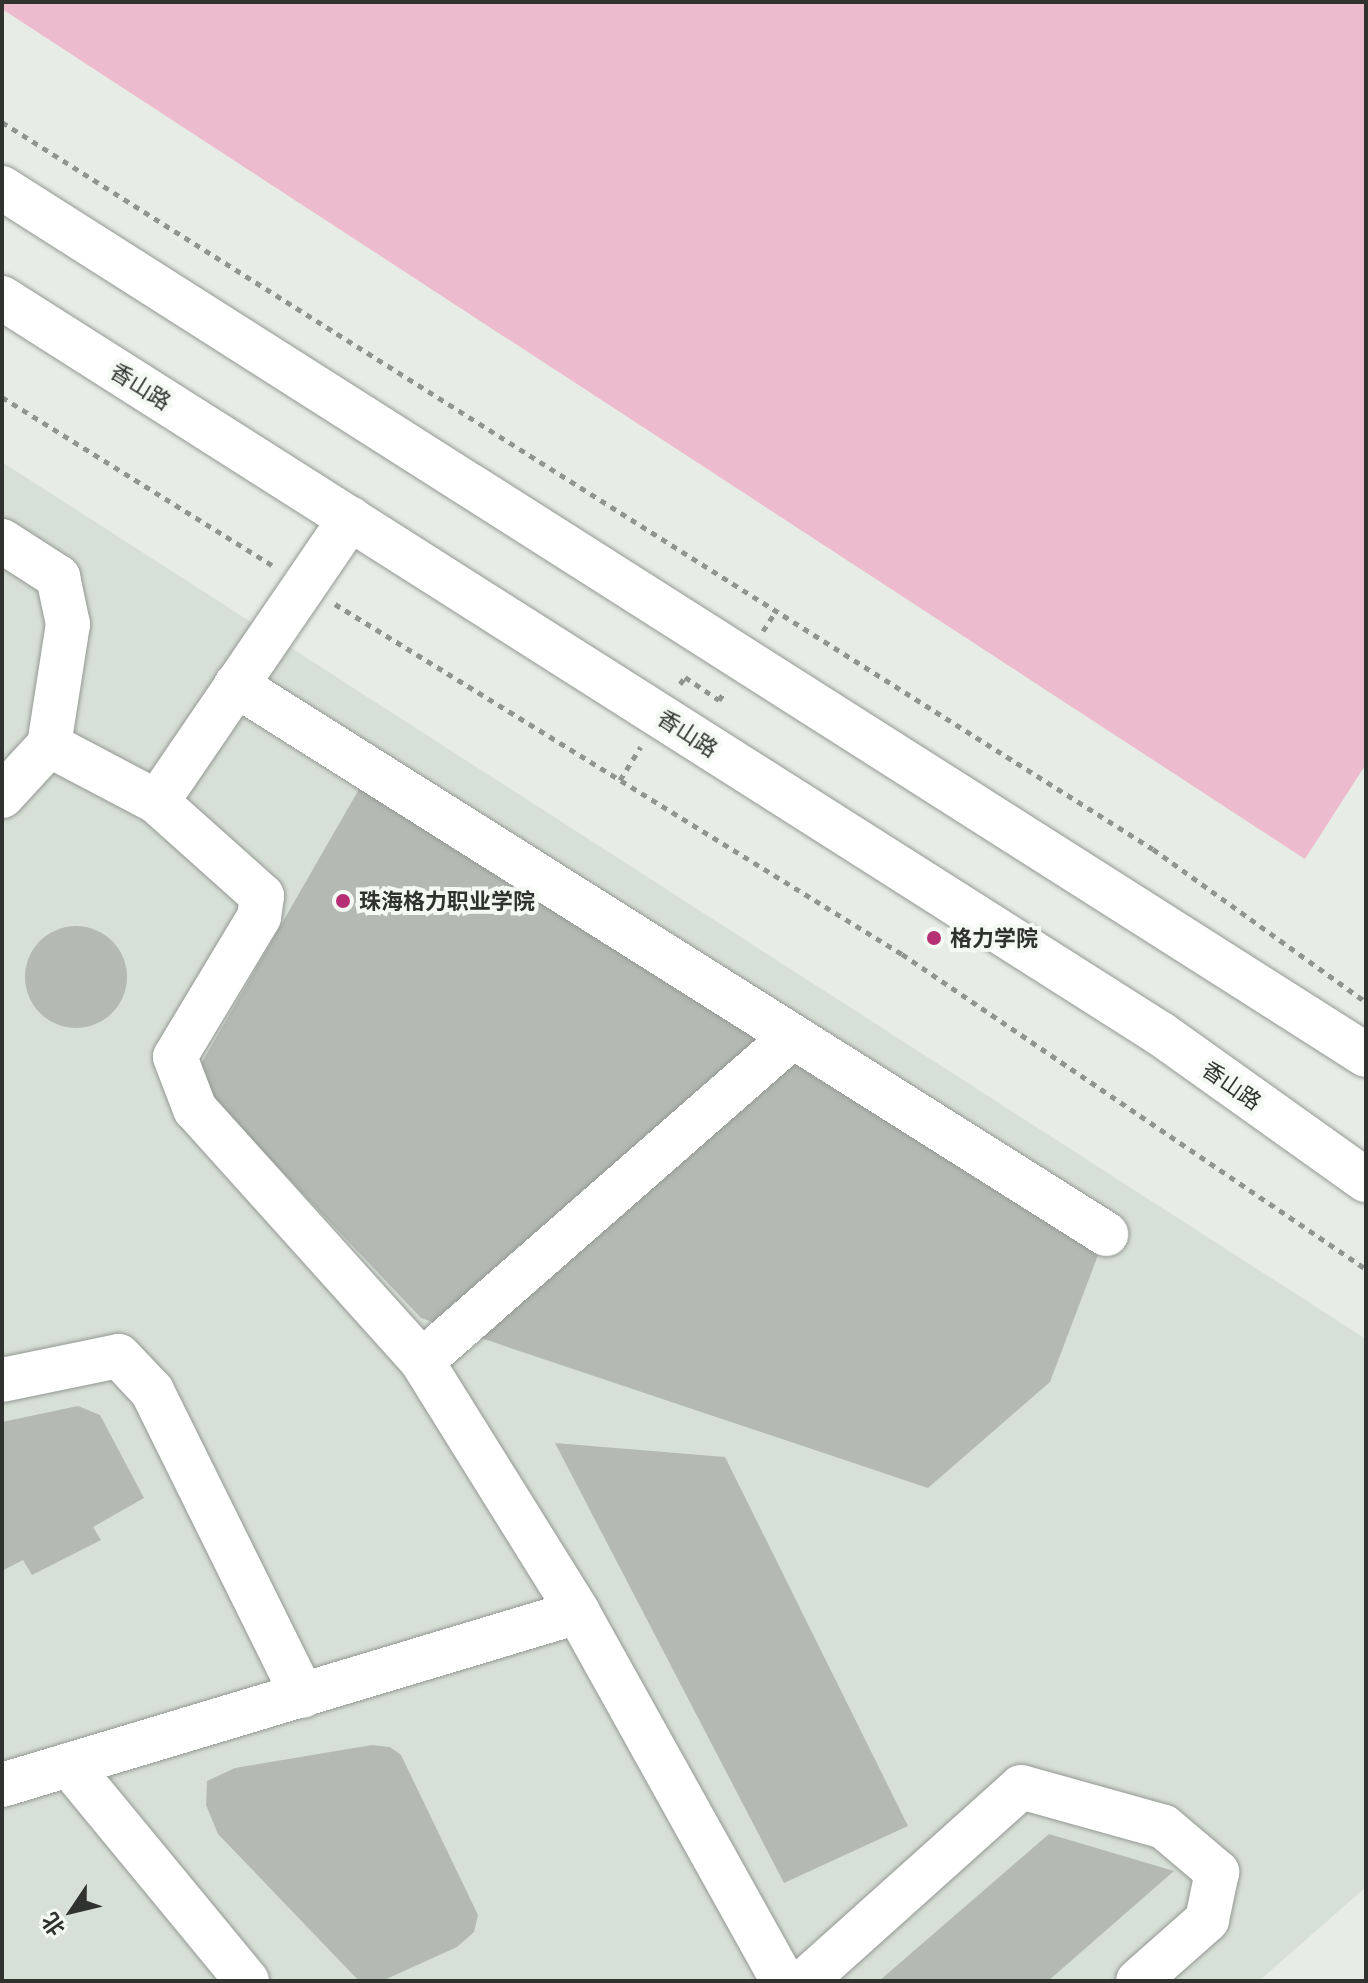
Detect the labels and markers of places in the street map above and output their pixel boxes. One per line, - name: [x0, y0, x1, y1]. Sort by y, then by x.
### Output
- place label: 珠海格力职业学院: [359, 888, 535, 914]
- marker: 珠海格力职业学院: [334, 892, 352, 910]
- place label: 格力学院: [950, 925, 1038, 951]
- marker: 格力学院: [925, 929, 943, 947]

